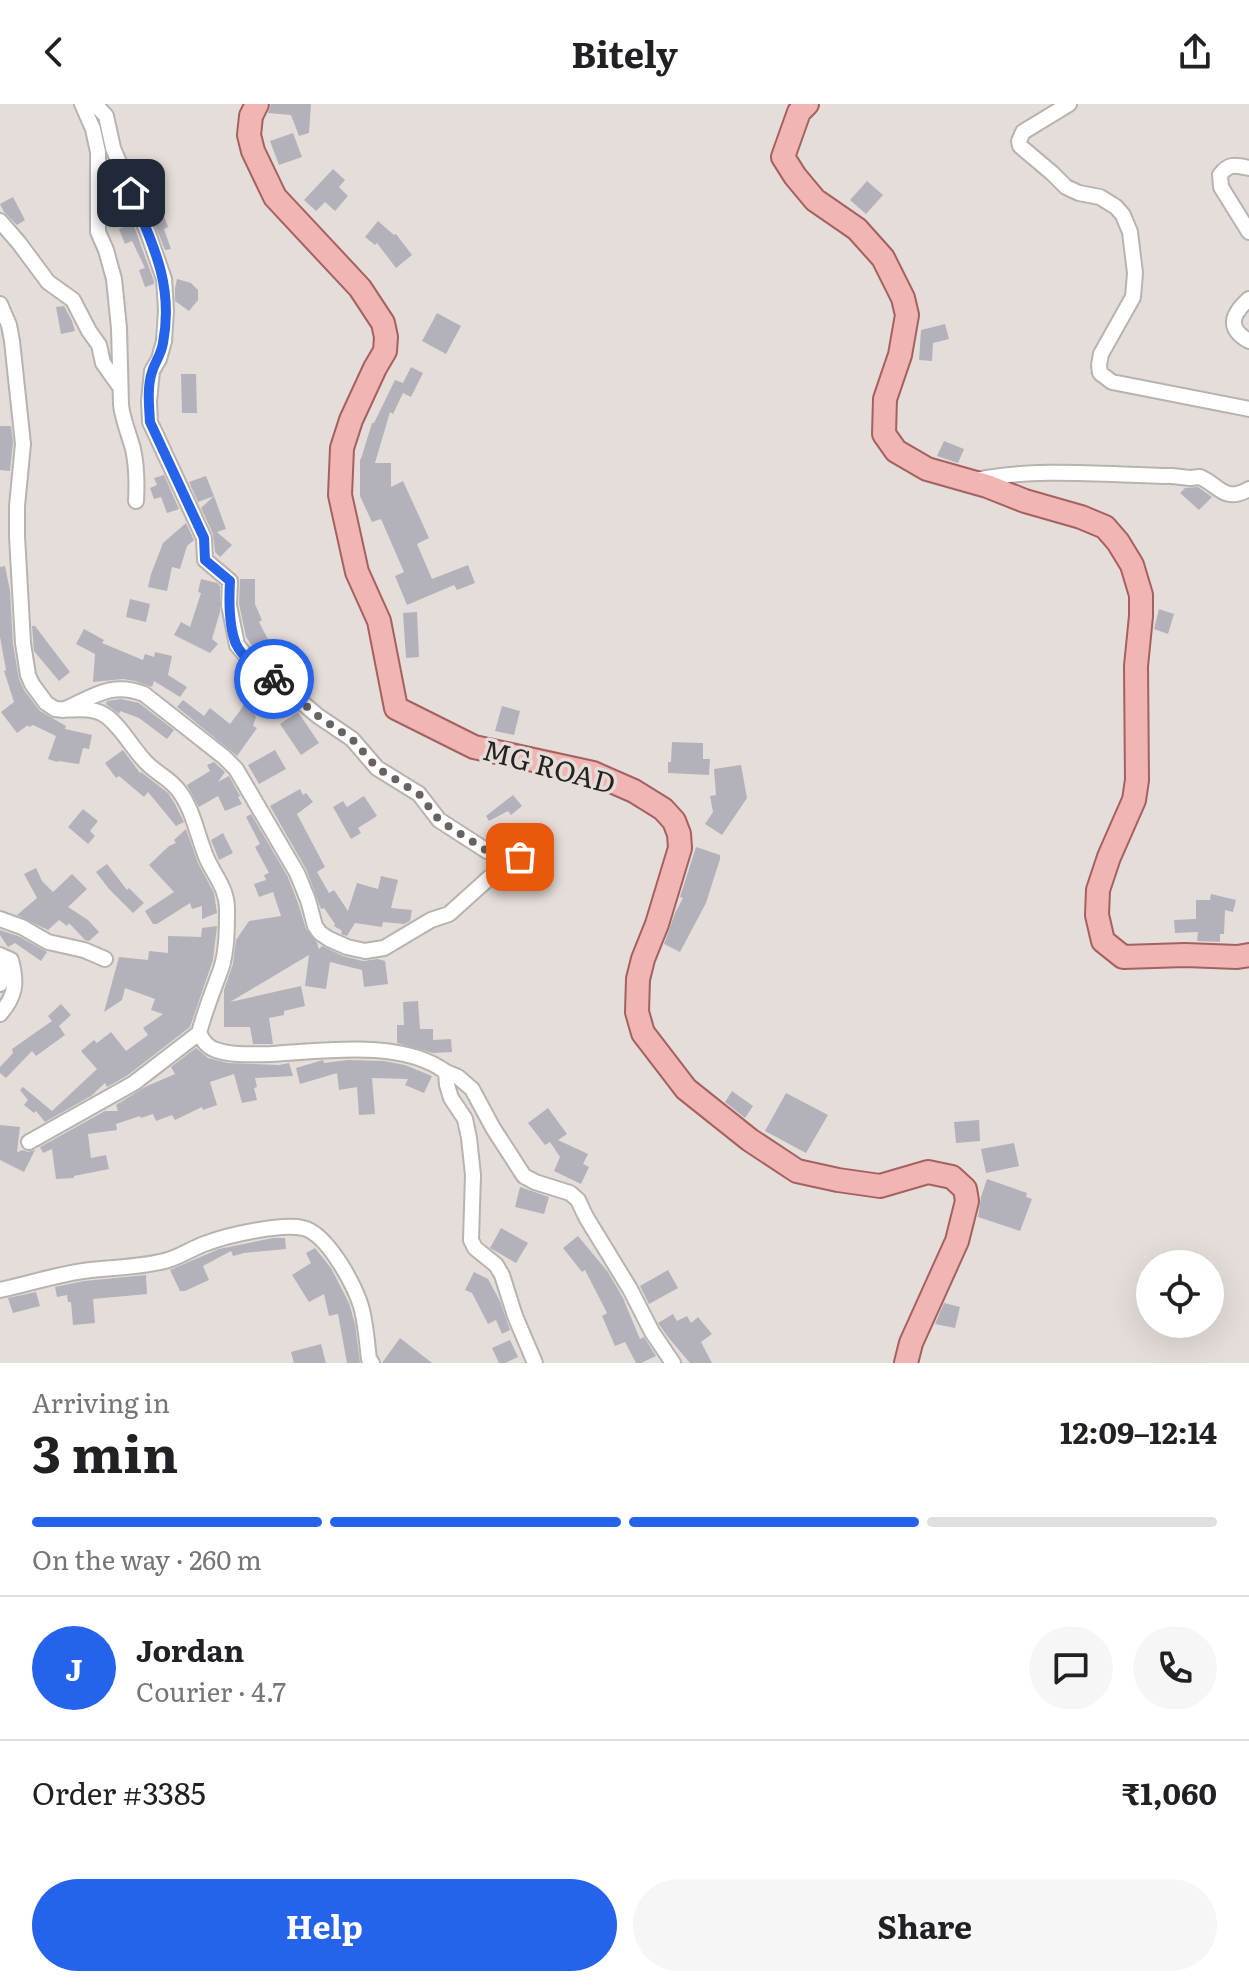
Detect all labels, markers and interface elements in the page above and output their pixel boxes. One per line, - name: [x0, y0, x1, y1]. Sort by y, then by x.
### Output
- text: Bitely: [571, 26, 678, 79]
- icon: back: [32, 30, 76, 74]
- icon: share: [1173, 30, 1217, 74]
- pin: [97, 159, 165, 227]
- icon: home: [109, 171, 153, 215]
- courier: [234, 639, 314, 719]
- icon: bike: [252, 657, 296, 701]
- street label: MG ROAD: [479, 727, 620, 803]
- pin: [486, 823, 554, 891]
- icon: bag: [498, 835, 542, 879]
- map controls: [1136, 1250, 1224, 1338]
- button: locate: [1136, 1250, 1224, 1338]
- text: Arriving in: [32, 1382, 170, 1421]
- text: 12:09–12:14: [1060, 1409, 1217, 1453]
- text: 3 min: [32, 1412, 178, 1489]
- text: On the way · 260 m: [32, 1539, 262, 1578]
- button: chat: [1029, 1626, 1113, 1710]
- button: phone: [1133, 1626, 1217, 1710]
- text: Jordan: [136, 1627, 244, 1671]
- text: J: [65, 1646, 83, 1690]
- text: Courier · 4.7: [136, 1671, 286, 1710]
- text: Order #3385: [32, 1770, 206, 1814]
- text: ₹1,060: [1122, 1770, 1217, 1814]
- button: Help: [32, 1879, 617, 1971]
- button: Share: [633, 1879, 1217, 1971]

